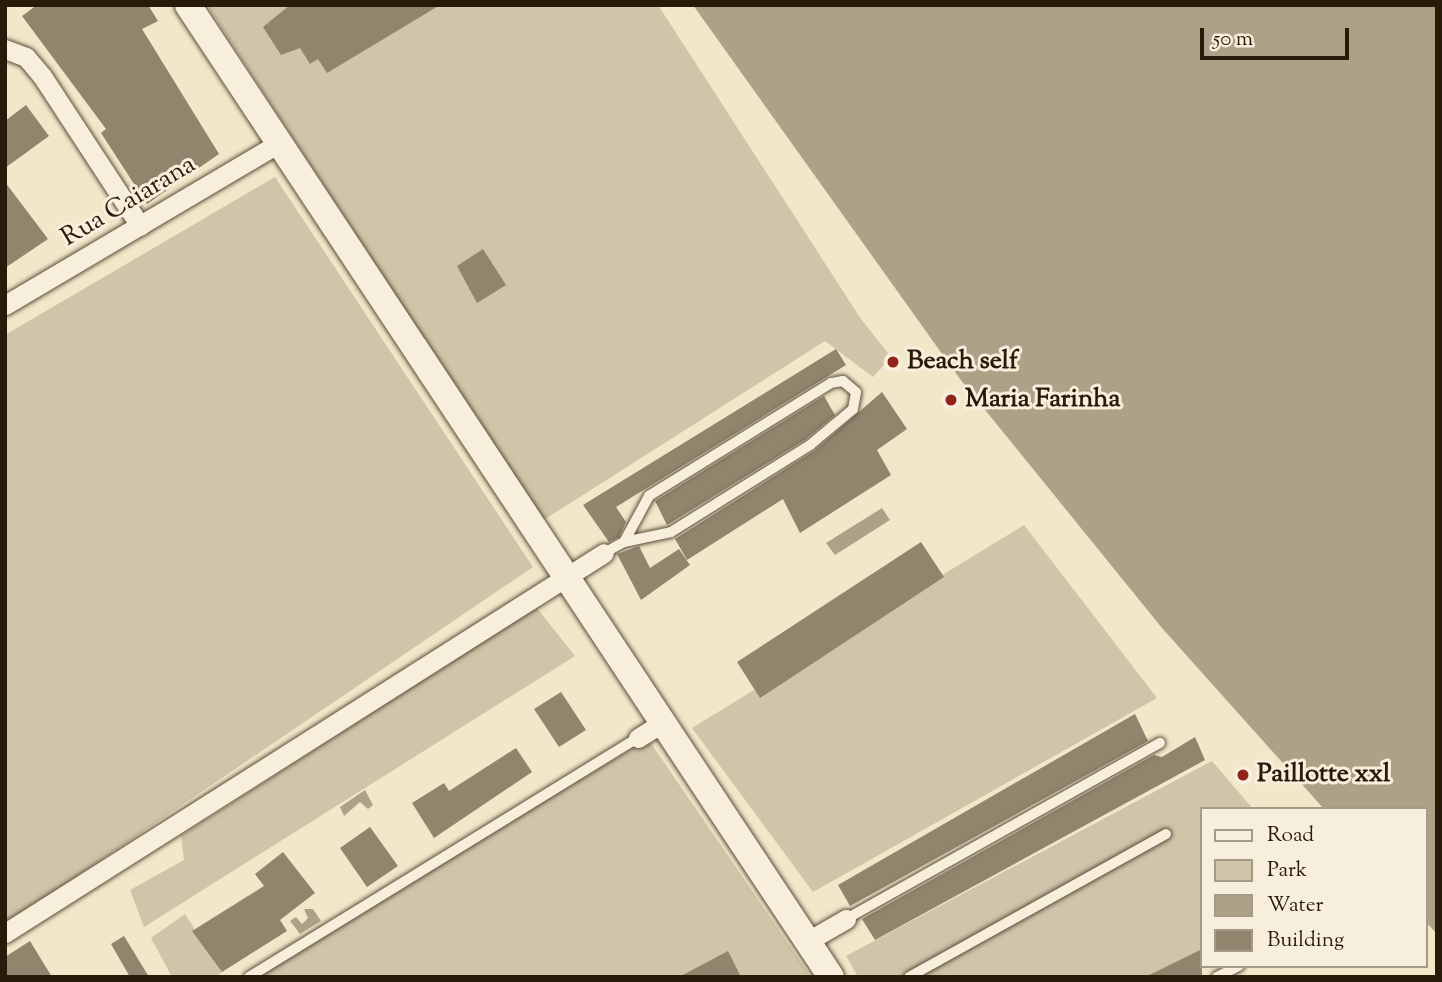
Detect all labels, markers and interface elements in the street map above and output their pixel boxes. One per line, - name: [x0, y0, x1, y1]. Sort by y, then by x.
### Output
- scale bar: [1204, 14, 1353, 58]
- text: 50 m: [1213, 25, 1253, 55]
- street label: Rua Caiarana: [56, 150, 202, 254]
- place label: Beach self: [907, 346, 1018, 378]
- marker: Beach self: [885, 354, 901, 370]
- place label: Maria Farinha: [965, 384, 1121, 416]
- marker: Maria Farinha: [943, 392, 959, 408]
- place label: Paillotte xxl: [1257, 759, 1390, 791]
- marker: Paillotte xxl: [1235, 767, 1251, 783]
- legend: [1200, 807, 1428, 968]
- text: Road: [1267, 821, 1314, 851]
- text: Park: [1267, 856, 1307, 886]
- text: Water: [1267, 891, 1323, 921]
- text: Building: [1267, 926, 1344, 956]

